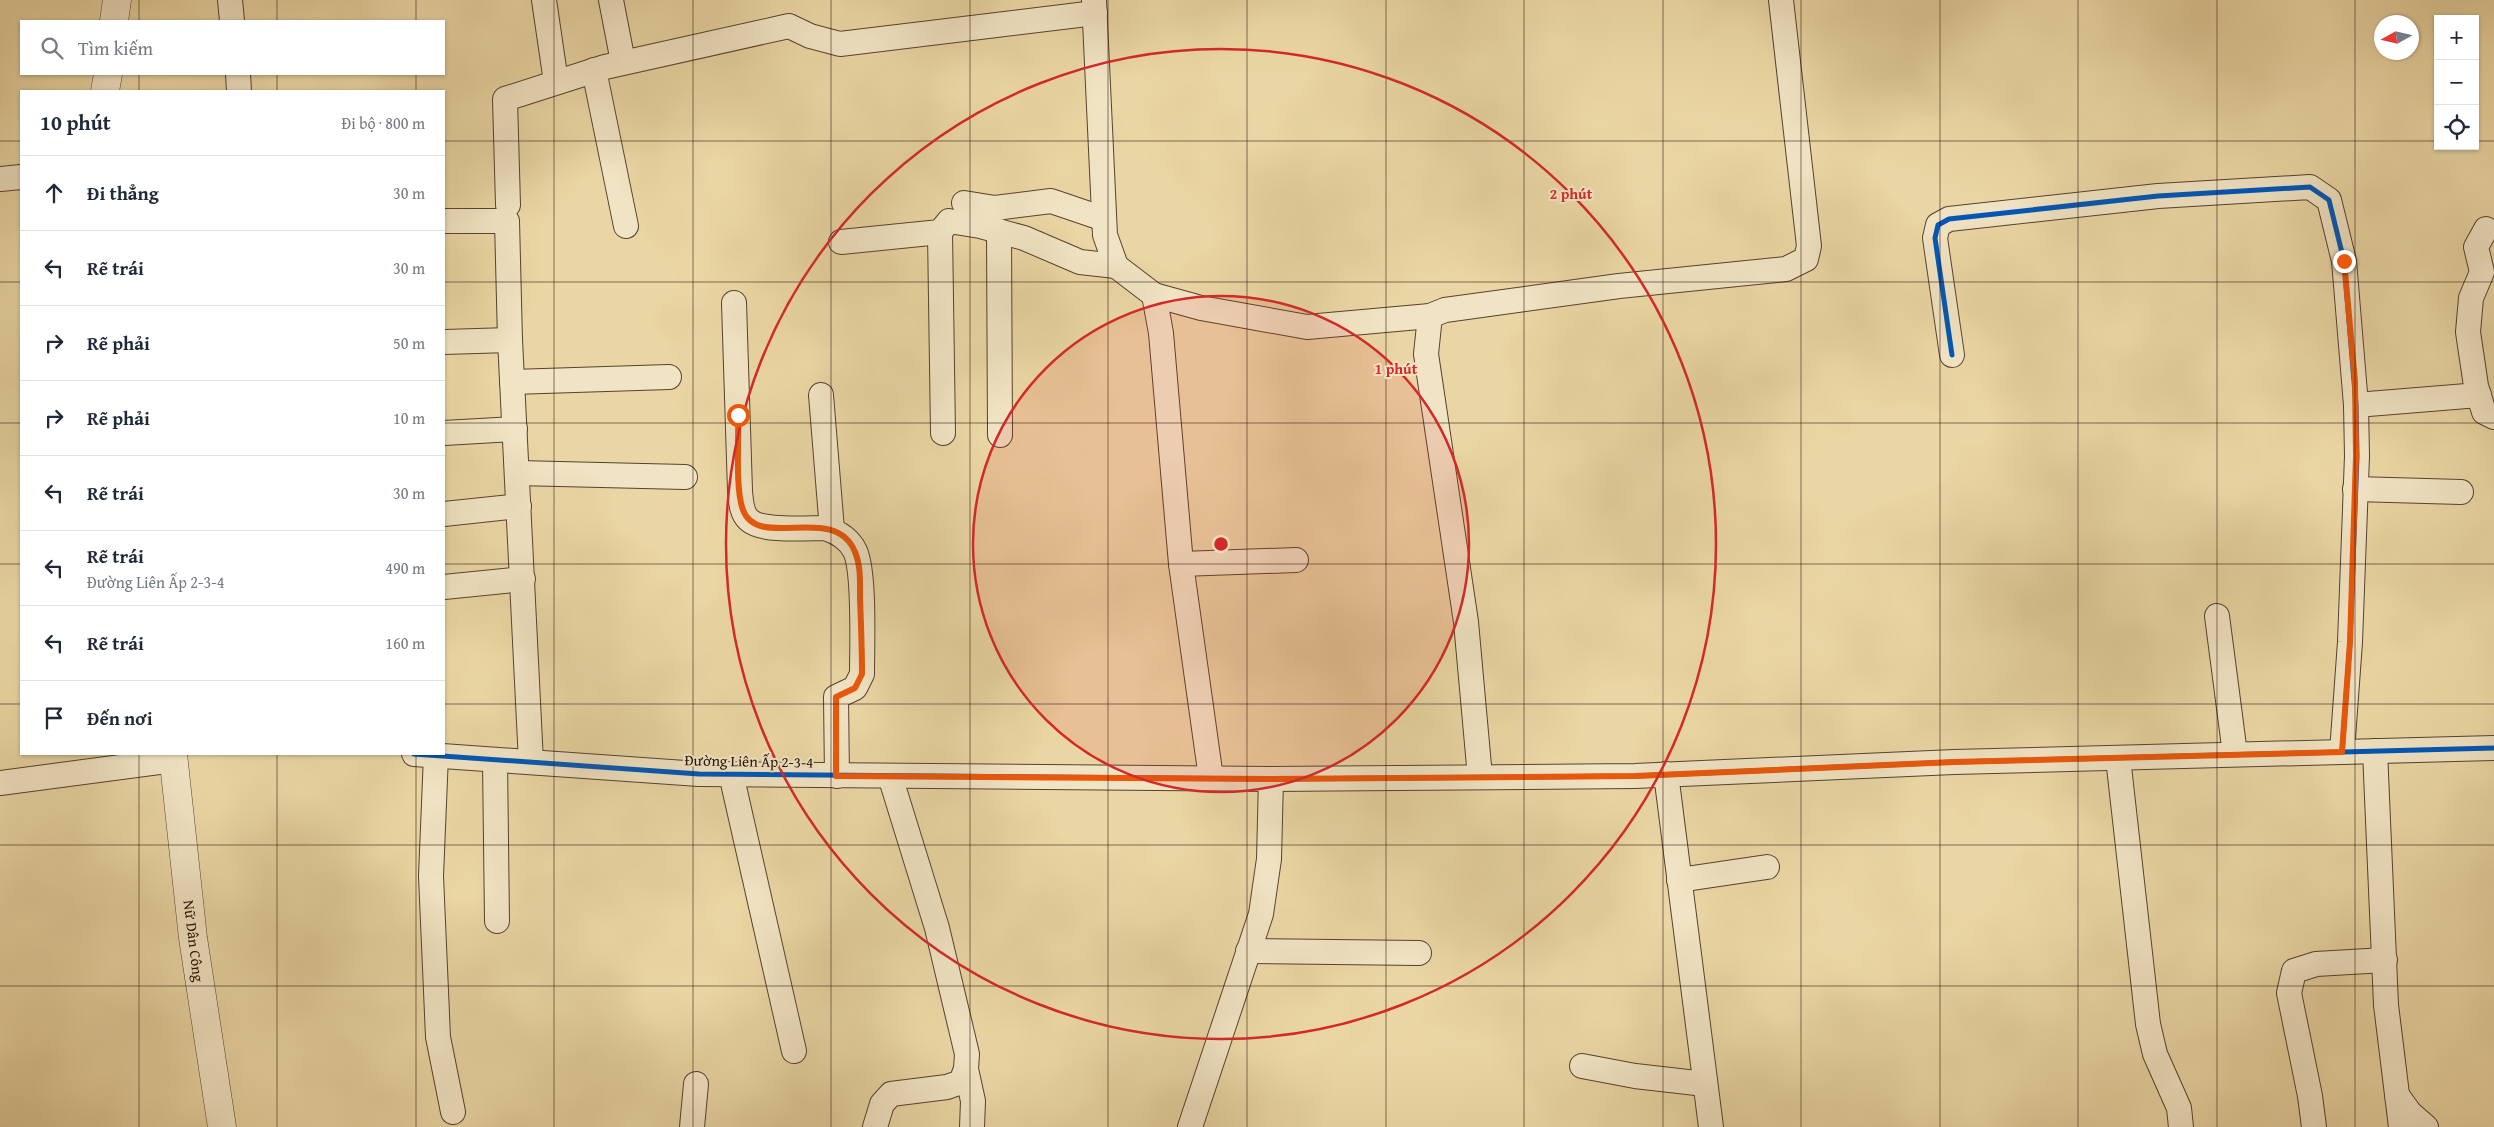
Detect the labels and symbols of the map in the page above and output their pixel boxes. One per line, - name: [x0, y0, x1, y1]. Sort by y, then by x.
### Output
- north arrow: [2374, 15, 2419, 60]
- text: 2 phút: [1550, 183, 1593, 204]
- route end: [2333, 250, 2356, 273]
- text: 1 phút: [1375, 358, 1418, 379]
- route start: [727, 404, 750, 427]
- centre of rings: [1212, 535, 1230, 553]
- street label: Đường Liên Ấp 2-3-4: [684, 749, 814, 773]
- street label: Nữ Dân Công: [179, 899, 209, 984]

